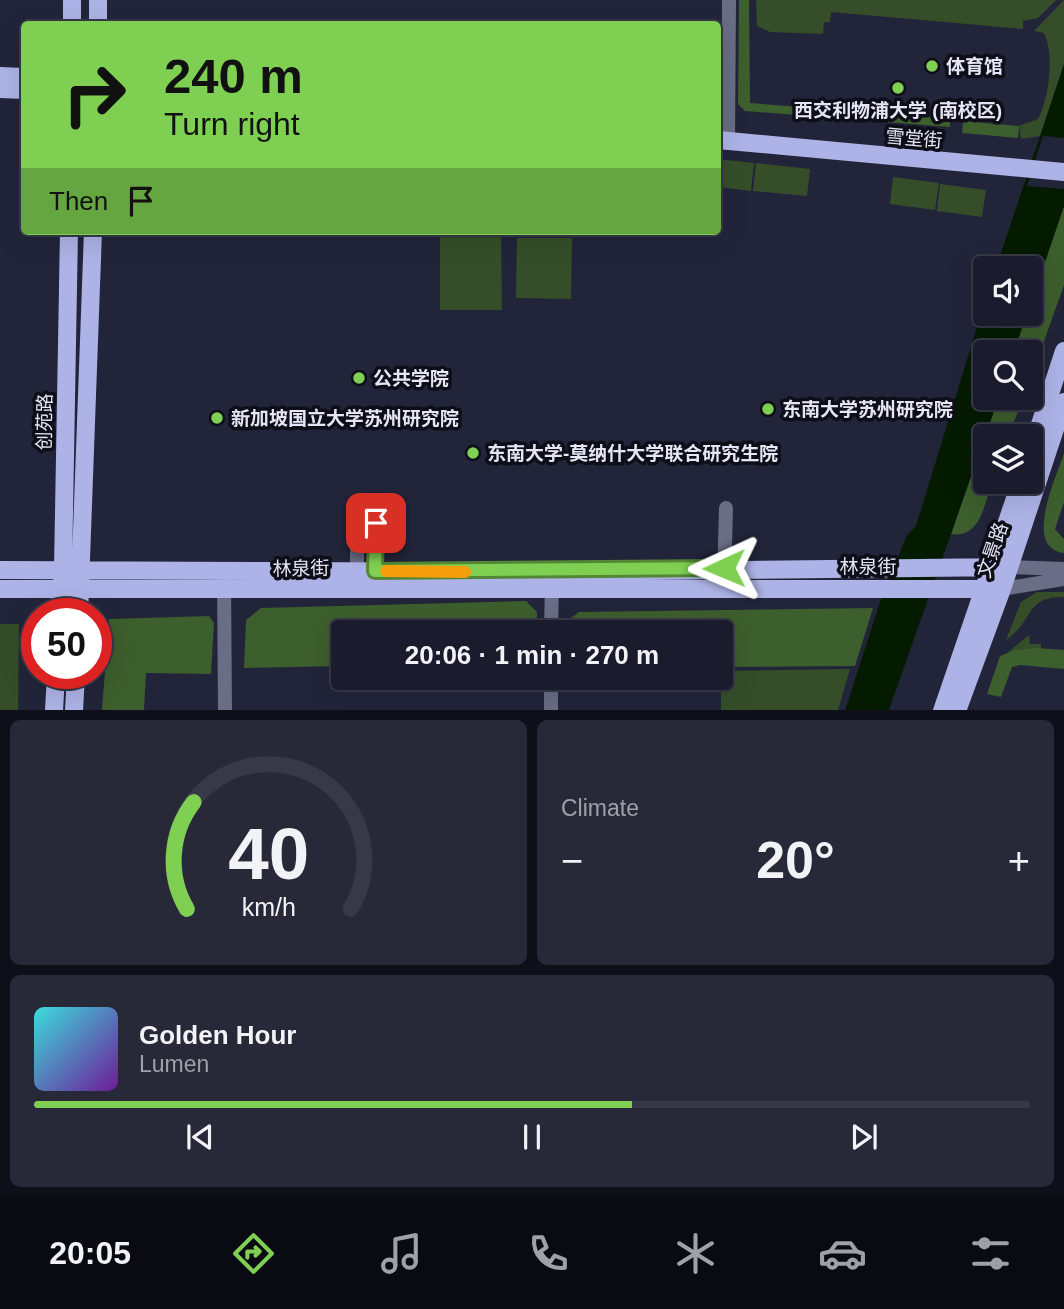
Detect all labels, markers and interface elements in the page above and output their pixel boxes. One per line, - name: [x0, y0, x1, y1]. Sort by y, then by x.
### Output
- icon: right: [49, 49, 140, 140]
- text: 240 m: [164, 49, 303, 103]
- place label: 体育馆: [946, 56, 1003, 77]
- marker: 体育馆: [924, 58, 940, 74]
- marker: 西交利物浦大学 (南校区): [890, 80, 906, 96]
- place label: 西交利物浦大学 (南校区): [794, 100, 1002, 121]
- text: Turn right: [164, 106, 300, 142]
- street label: 雪堂街: [885, 126, 943, 151]
- icon: arrive: [122, 182, 160, 220]
- text: Then: [49, 186, 108, 216]
- map controls: [973, 256, 1043, 494]
- button: sound: [973, 256, 1043, 326]
- button: search: [973, 340, 1043, 410]
- place label: 公共学院: [373, 368, 449, 389]
- marker: 公共学院: [351, 370, 367, 386]
- street label: 创苑路: [34, 393, 55, 451]
- place label: 东南大学苏州研究院: [782, 399, 953, 420]
- marker: 东南大学苏州研究院: [760, 401, 776, 417]
- place label: 新加坡国立大学苏州研究院: [231, 408, 459, 429]
- marker: 新加坡国立大学苏州研究院: [209, 410, 225, 426]
- button: layers: [973, 424, 1043, 494]
- place label: 东南大学-莫纳什大学联合研究生院: [487, 443, 778, 464]
- marker: 东南大学-莫纳什大学联合研究生院: [465, 445, 481, 461]
- pin: [346, 493, 406, 553]
- icon: arrive: [357, 504, 395, 542]
- street label: 文景路: [973, 520, 1012, 581]
- position arrow: [687, 531, 761, 605]
- street label: 林泉街: [839, 556, 897, 577]
- street label: 林泉街: [272, 558, 330, 579]
- speed limit sign: 50: [21, 598, 112, 689]
- text: 20:06 · 1 min · 270 m: [405, 640, 659, 670]
- text: Climate: [561, 795, 639, 821]
- text: 40: [228, 813, 309, 894]
- text: 20°: [756, 831, 835, 889]
- text: −: [561, 840, 583, 882]
- text: +: [1008, 840, 1030, 882]
- text: km/h: [241, 892, 296, 920]
- text: Golden Hour: [139, 1020, 296, 1050]
- text: Lumen: [139, 1051, 209, 1077]
- icon: previous: [181, 1118, 219, 1156]
- icon: pause: [513, 1118, 551, 1156]
- icon: next: [845, 1118, 883, 1156]
- icon: directions: [229, 1229, 278, 1278]
- icon: music: [377, 1229, 426, 1278]
- icon: phone: [524, 1229, 573, 1278]
- icon: climate: [671, 1229, 720, 1278]
- icon: car: [818, 1229, 867, 1278]
- icon: filters: [966, 1229, 1015, 1278]
- text: 20:05: [49, 1235, 131, 1271]

